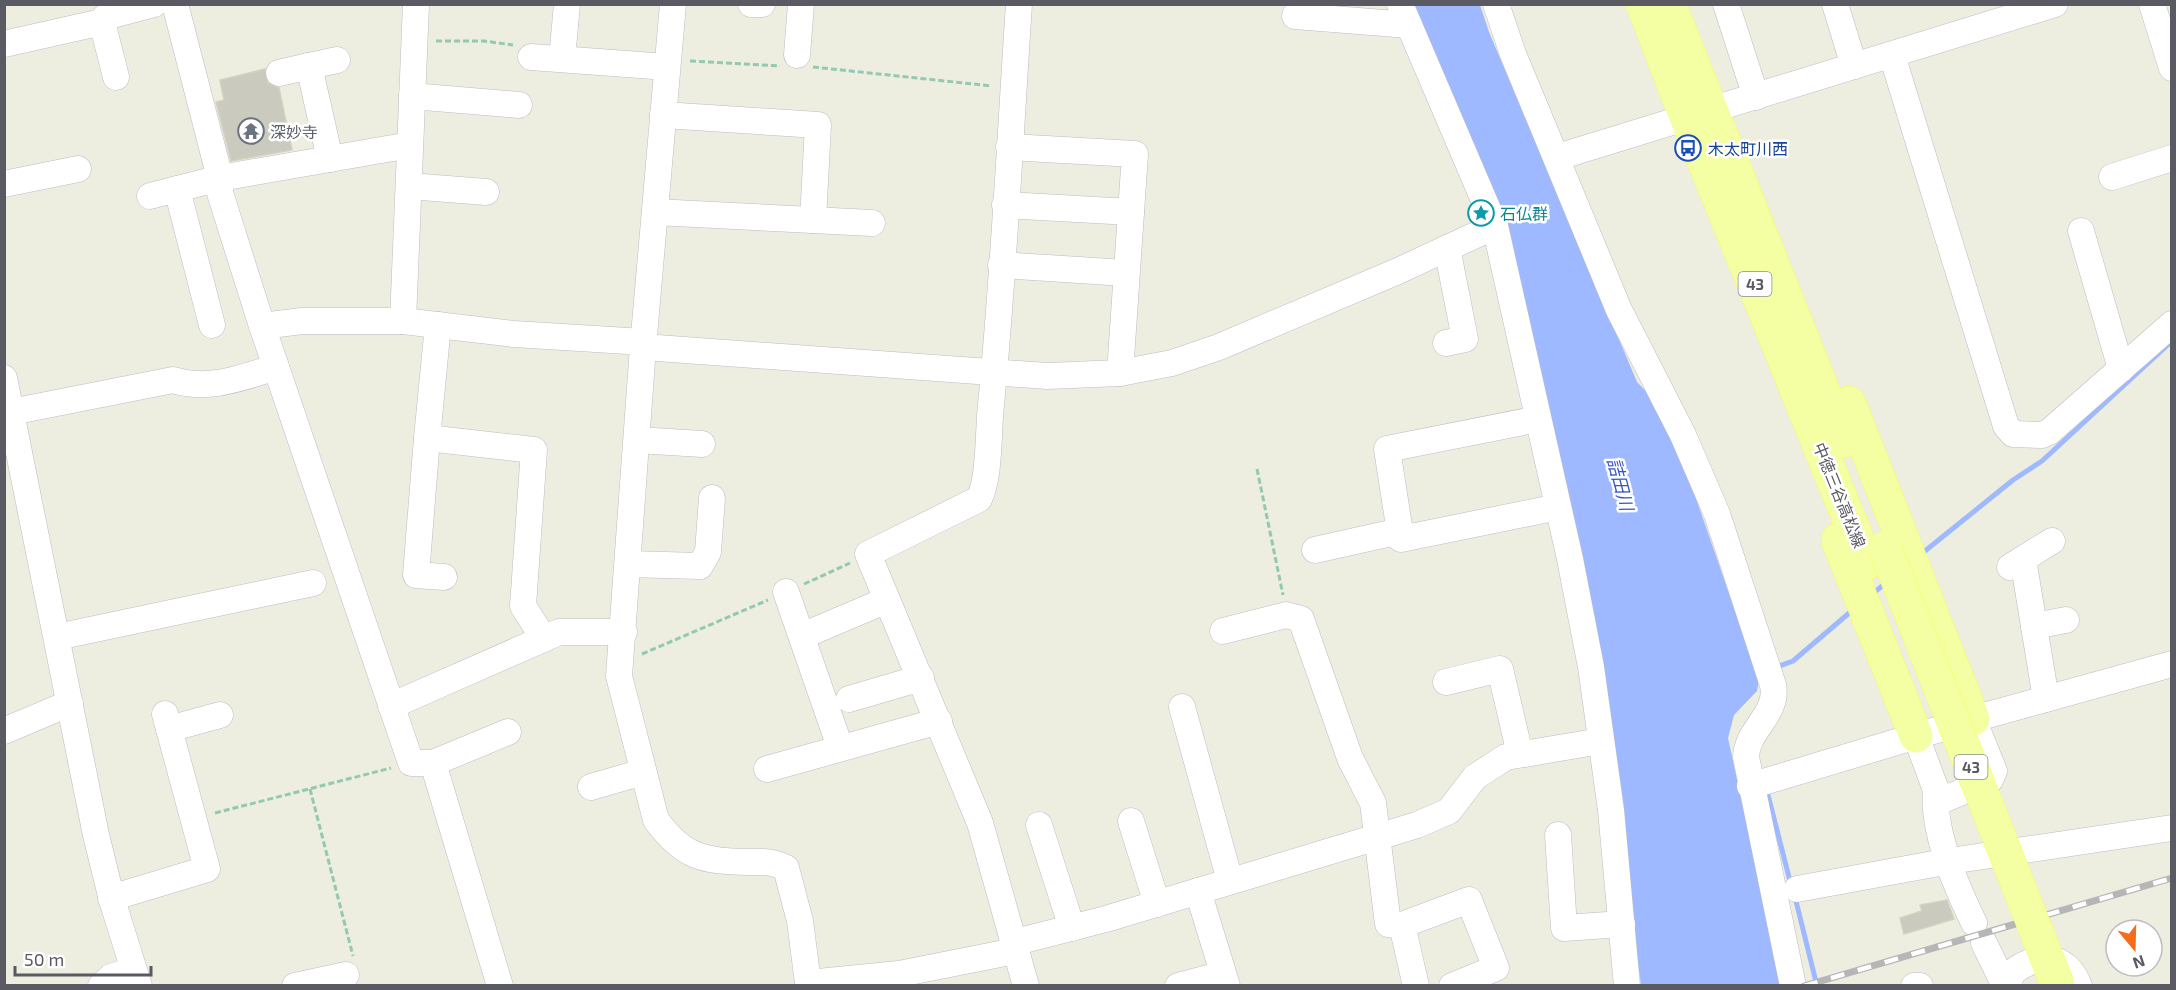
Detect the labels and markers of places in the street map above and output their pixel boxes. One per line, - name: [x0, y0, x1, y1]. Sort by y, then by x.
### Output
- temple icon: 深妙寺: [236, 116, 266, 146]
- place label: 深妙寺: [270, 122, 318, 141]
- bus stop icon: 木太町川西: [1673, 133, 1703, 163]
- place label: 木太町川西: [1708, 139, 1788, 158]
- place icon: 石仏群: [1466, 198, 1496, 228]
- place label: 石仏群: [1500, 204, 1548, 223]

